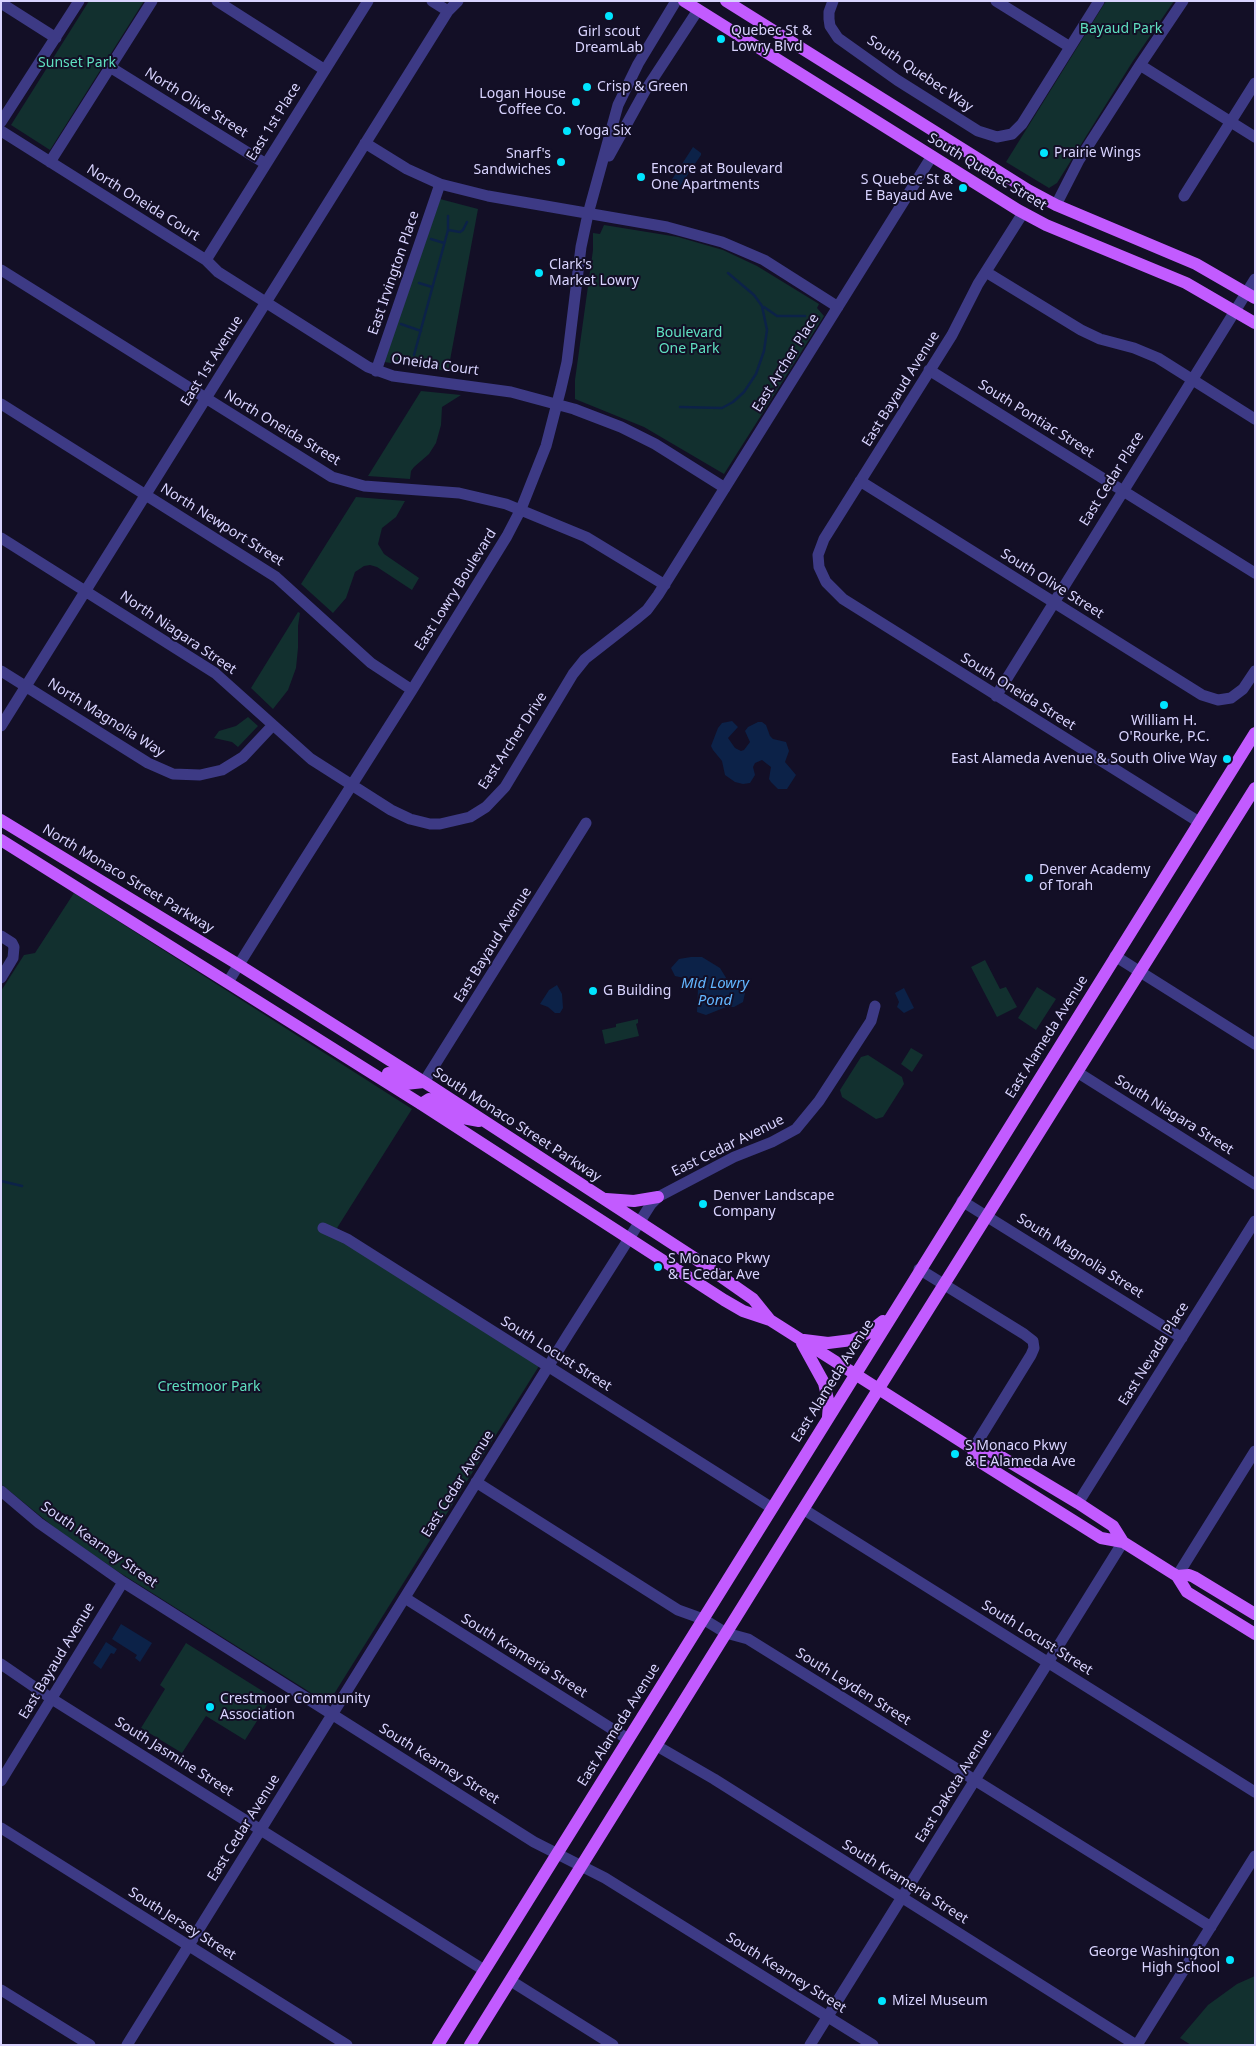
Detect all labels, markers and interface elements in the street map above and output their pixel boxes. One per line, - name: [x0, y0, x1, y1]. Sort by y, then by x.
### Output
- marker: Girl scout DreamLab: [603, 10, 615, 22]
- park label: Bayaud Park: [1080, 21, 1162, 37]
- place label: Quebec St & Lowry Blvd: [731, 23, 812, 56]
- place label: Girl scout DreamLab: [575, 24, 643, 56]
- street label: South Quebec Way: [864, 32, 976, 116]
- marker: Quebec St & Lowry Blvd: [715, 33, 727, 45]
- park label: Sunset Park: [38, 55, 116, 71]
- street label: North Olive Street: [141, 65, 251, 141]
- place label: Crisp & Green: [597, 79, 688, 95]
- street label: East 1st Place: [243, 80, 305, 164]
- marker: Crisp & Green: [581, 81, 593, 93]
- place label: Logan House Coffee Co.: [479, 86, 566, 118]
- marker: Logan House Coffee Co.: [570, 96, 582, 108]
- place label: Yoga Six: [577, 123, 632, 139]
- marker: Yoga Six: [561, 125, 573, 137]
- street label: South Quebec Street: [925, 130, 1049, 214]
- place label: Prairie Wings: [1054, 145, 1141, 161]
- place label: Snarf's Sandwiches: [474, 146, 551, 178]
- marker: Prairie Wings: [1038, 147, 1050, 159]
- marker: Snarf's Sandwiches: [555, 156, 567, 168]
- street label: North Oneida Court: [83, 161, 203, 245]
- place label: Encore at Boulevard One Apartments: [651, 161, 783, 193]
- marker: Encore at Boulevard One Apartments: [635, 171, 647, 183]
- place label: S Quebec St & E Bayaud Ave: [861, 172, 953, 204]
- marker: S Quebec St & E Bayaud Ave: [957, 182, 969, 194]
- street label: East Irvington Place: [365, 209, 423, 337]
- place label: Clark's Market Lowry: [549, 257, 639, 290]
- marker: Clark's Market Lowry: [533, 267, 545, 279]
- street label: East Archer Place: [749, 311, 823, 415]
- street label: East 1st Avenue: [177, 313, 247, 409]
- park label: Boulevard One Park: [656, 325, 722, 358]
- street label: East Bayaud Avenue: [859, 328, 943, 450]
- street label: Oneida Court: [390, 351, 480, 379]
- street label: South Pontiac Street: [975, 376, 1097, 462]
- street label: North Oneida Street: [221, 387, 343, 469]
- street label: East Cedar Place: [1076, 429, 1148, 529]
- street label: North Newport Street: [157, 480, 287, 570]
- street label: East Lowry Boulevard: [412, 526, 500, 654]
- street label: South Olive Street: [997, 546, 1107, 622]
- street label: North Niagara Street: [117, 588, 239, 678]
- street label: South Oneida Street: [957, 650, 1079, 734]
- street label: North Magnolia Way: [44, 675, 168, 761]
- street label: East Archer Drive: [475, 689, 551, 793]
- marker: William H. O'Rourke, P.C.: [1158, 699, 1170, 711]
- place label: William H. O'Rourke, P.C.: [1119, 713, 1209, 746]
- place label: East Alameda Avenue & South Olive Way: [951, 751, 1217, 767]
- marker: East Alameda Avenue & South Olive Way: [1221, 753, 1233, 765]
- street label: North Monaco Street Parkway: [39, 821, 217, 937]
- place label: Denver Academy of Torah: [1039, 862, 1150, 894]
- marker: Denver Academy of Torah: [1023, 872, 1035, 884]
- street label: East Bayaud Avenue: [451, 884, 535, 1006]
- street label: East Alameda Avenue: [1002, 972, 1092, 1102]
- water label: Mid Lowry Pond: [681, 975, 749, 1010]
- place label: G Building: [603, 983, 671, 999]
- marker: G Building: [587, 985, 599, 997]
- street label: South Monaco Street Parkway: [430, 1064, 604, 1186]
- street label: South Niagara Street: [1112, 1072, 1236, 1158]
- street label: East Cedar Avenue: [669, 1112, 787, 1180]
- place label: Denver Landscape Company: [713, 1188, 834, 1220]
- marker: Denver Landscape Company: [697, 1198, 709, 1210]
- street label: South Magnolia Street: [1014, 1210, 1146, 1302]
- place label: S Monaco Pkwy & E Cedar Ave: [668, 1251, 770, 1284]
- marker: S Monaco Pkwy & E Cedar Ave: [652, 1261, 664, 1273]
- street label: East Nevada Place: [1115, 1299, 1193, 1409]
- street label: South Locust Street: [497, 1313, 615, 1395]
- street label: East Alameda Avenue: [788, 1316, 878, 1446]
- park label: Crestmoor Park: [157, 1379, 261, 1395]
- street label: East Cedar Avenue: [418, 1427, 498, 1541]
- place label: S Monaco Pkwy & E Alameda Ave: [965, 1438, 1076, 1470]
- marker: S Monaco Pkwy & E Alameda Ave: [949, 1448, 961, 1460]
- street label: South Kearney Street: [37, 1498, 161, 1592]
- street label: South Locust Street: [978, 1597, 1096, 1679]
- street label: East Bayaud Avenue: [16, 1600, 98, 1722]
- street label: South Krameria Street: [458, 1610, 590, 1702]
- street label: South Leyden Street: [793, 1645, 913, 1729]
- street label: East Alameda Avenue: [574, 1660, 664, 1790]
- place label: Crestmoor Community Association: [220, 1691, 370, 1724]
- marker: Crestmoor Community Association: [204, 1701, 216, 1713]
- street label: South Jasmine Street: [112, 1714, 236, 1800]
- street label: South Kearney Street: [376, 1720, 502, 1808]
- street label: East Dakota Avenue: [912, 1726, 996, 1846]
- street label: East Cedar Avenue: [204, 1771, 284, 1885]
- street label: South Krameria Street: [839, 1836, 971, 1928]
- street label: South Jersey Street: [125, 1884, 239, 1964]
- street label: South Kearney Street: [723, 1929, 849, 2017]
- place label: George Washington High School: [1089, 1944, 1220, 1976]
- marker: George Washington High School: [1224, 1954, 1236, 1966]
- place label: Mizel Museum: [892, 1993, 988, 2009]
- marker: Mizel Museum: [876, 1995, 888, 2007]

